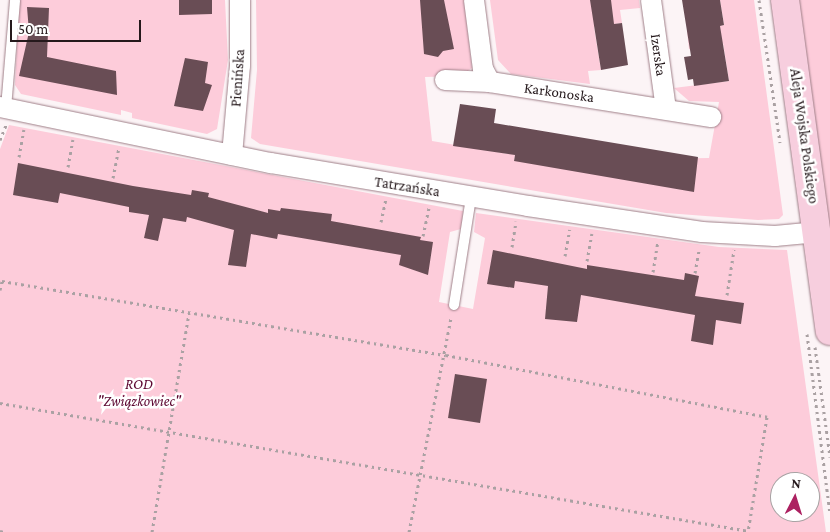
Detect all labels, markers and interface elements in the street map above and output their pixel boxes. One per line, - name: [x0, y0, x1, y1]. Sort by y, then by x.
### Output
- scale bar: [12, 10, 144, 42]
- text: 50 m: [18, 21, 48, 37]
- street label: Izerska: [646, 33, 670, 77]
- street label: Pienińska: [227, 48, 249, 108]
- street label: Aleja Wojska Polskiego: [786, 67, 822, 205]
- street label: Karkonoska: [523, 79, 595, 107]
- street label: Tatrzańska: [373, 173, 441, 201]
- park label: ROD "Związkowiec": [97, 375, 181, 410]
- north arrow: [770, 472, 820, 522]
- text: N: [791, 475, 802, 491]

